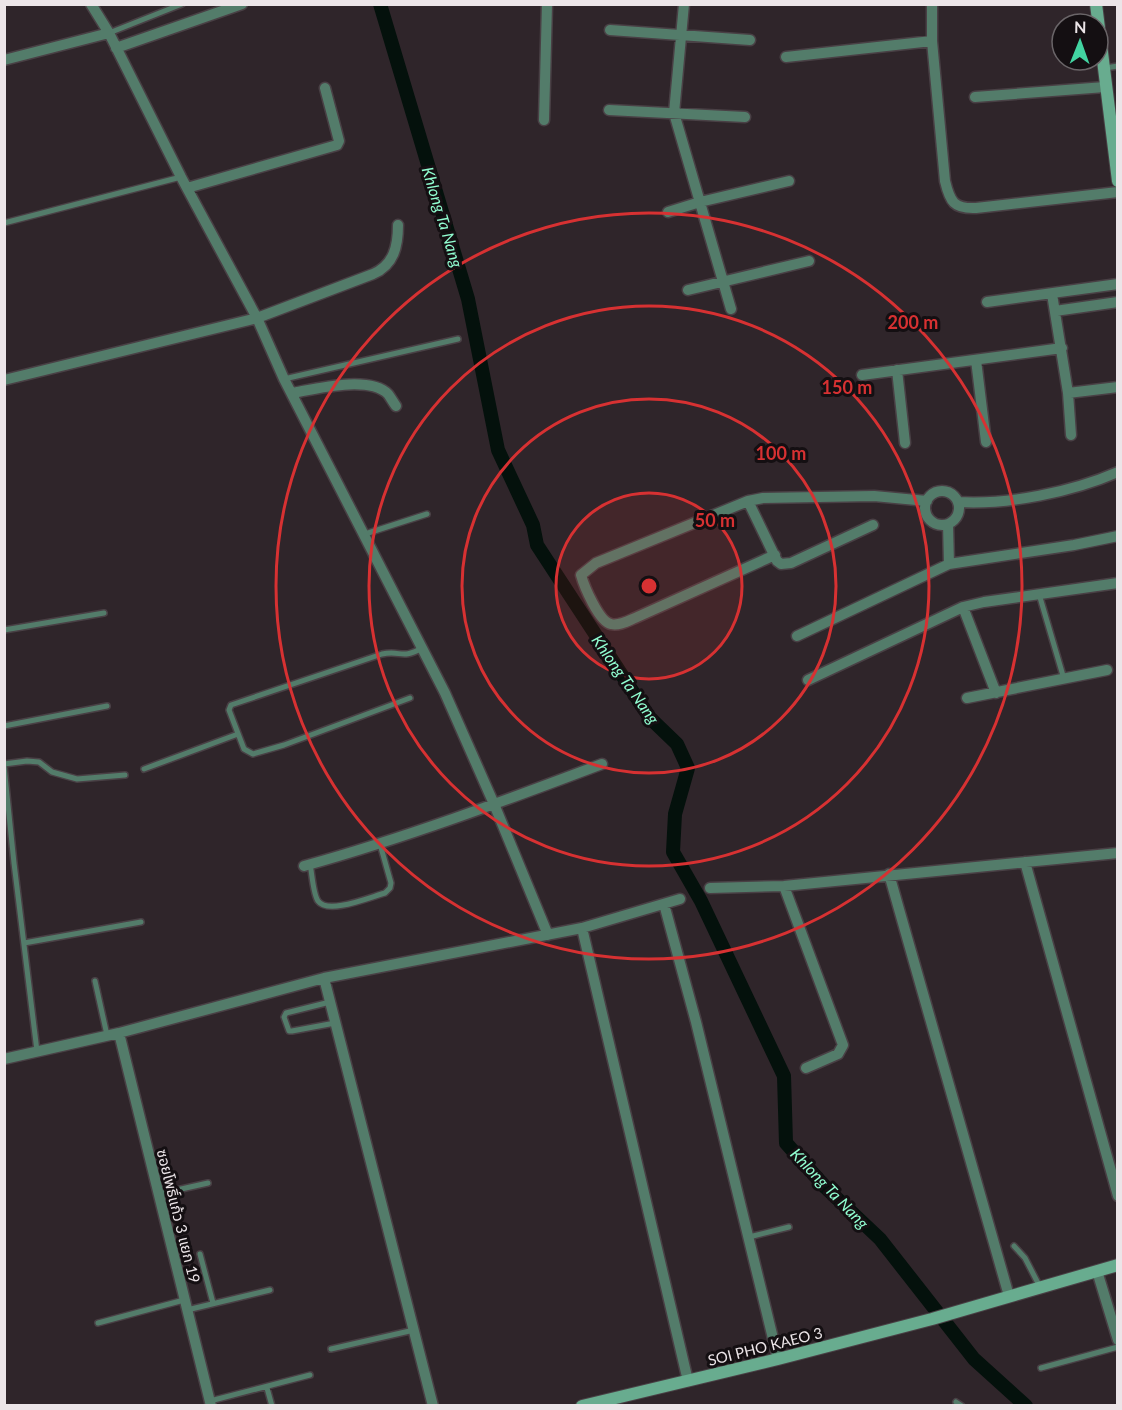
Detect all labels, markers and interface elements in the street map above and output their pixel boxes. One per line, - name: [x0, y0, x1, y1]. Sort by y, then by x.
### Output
- north arrow: [1050, 12, 1110, 72]
- text: N: [1074, 17, 1087, 36]
- water label: Khlong Ta Nang: [419, 164, 467, 270]
- text: 200 m: [888, 311, 938, 333]
- text: 150 m: [822, 376, 872, 398]
- text: 100 m: [756, 442, 806, 464]
- text: 50 m: [695, 509, 735, 531]
- centre of rings: [639, 576, 659, 596]
- water label: Khlong Ta Nang: [588, 631, 664, 727]
- water label: Khlong Ta Nang: [787, 1144, 873, 1232]
- street label: ซอยโพธิ์แก้ว 3 แยก 19: [154, 1147, 204, 1285]
- street label: SOI PHO KAEO 3: [706, 1323, 824, 1369]

